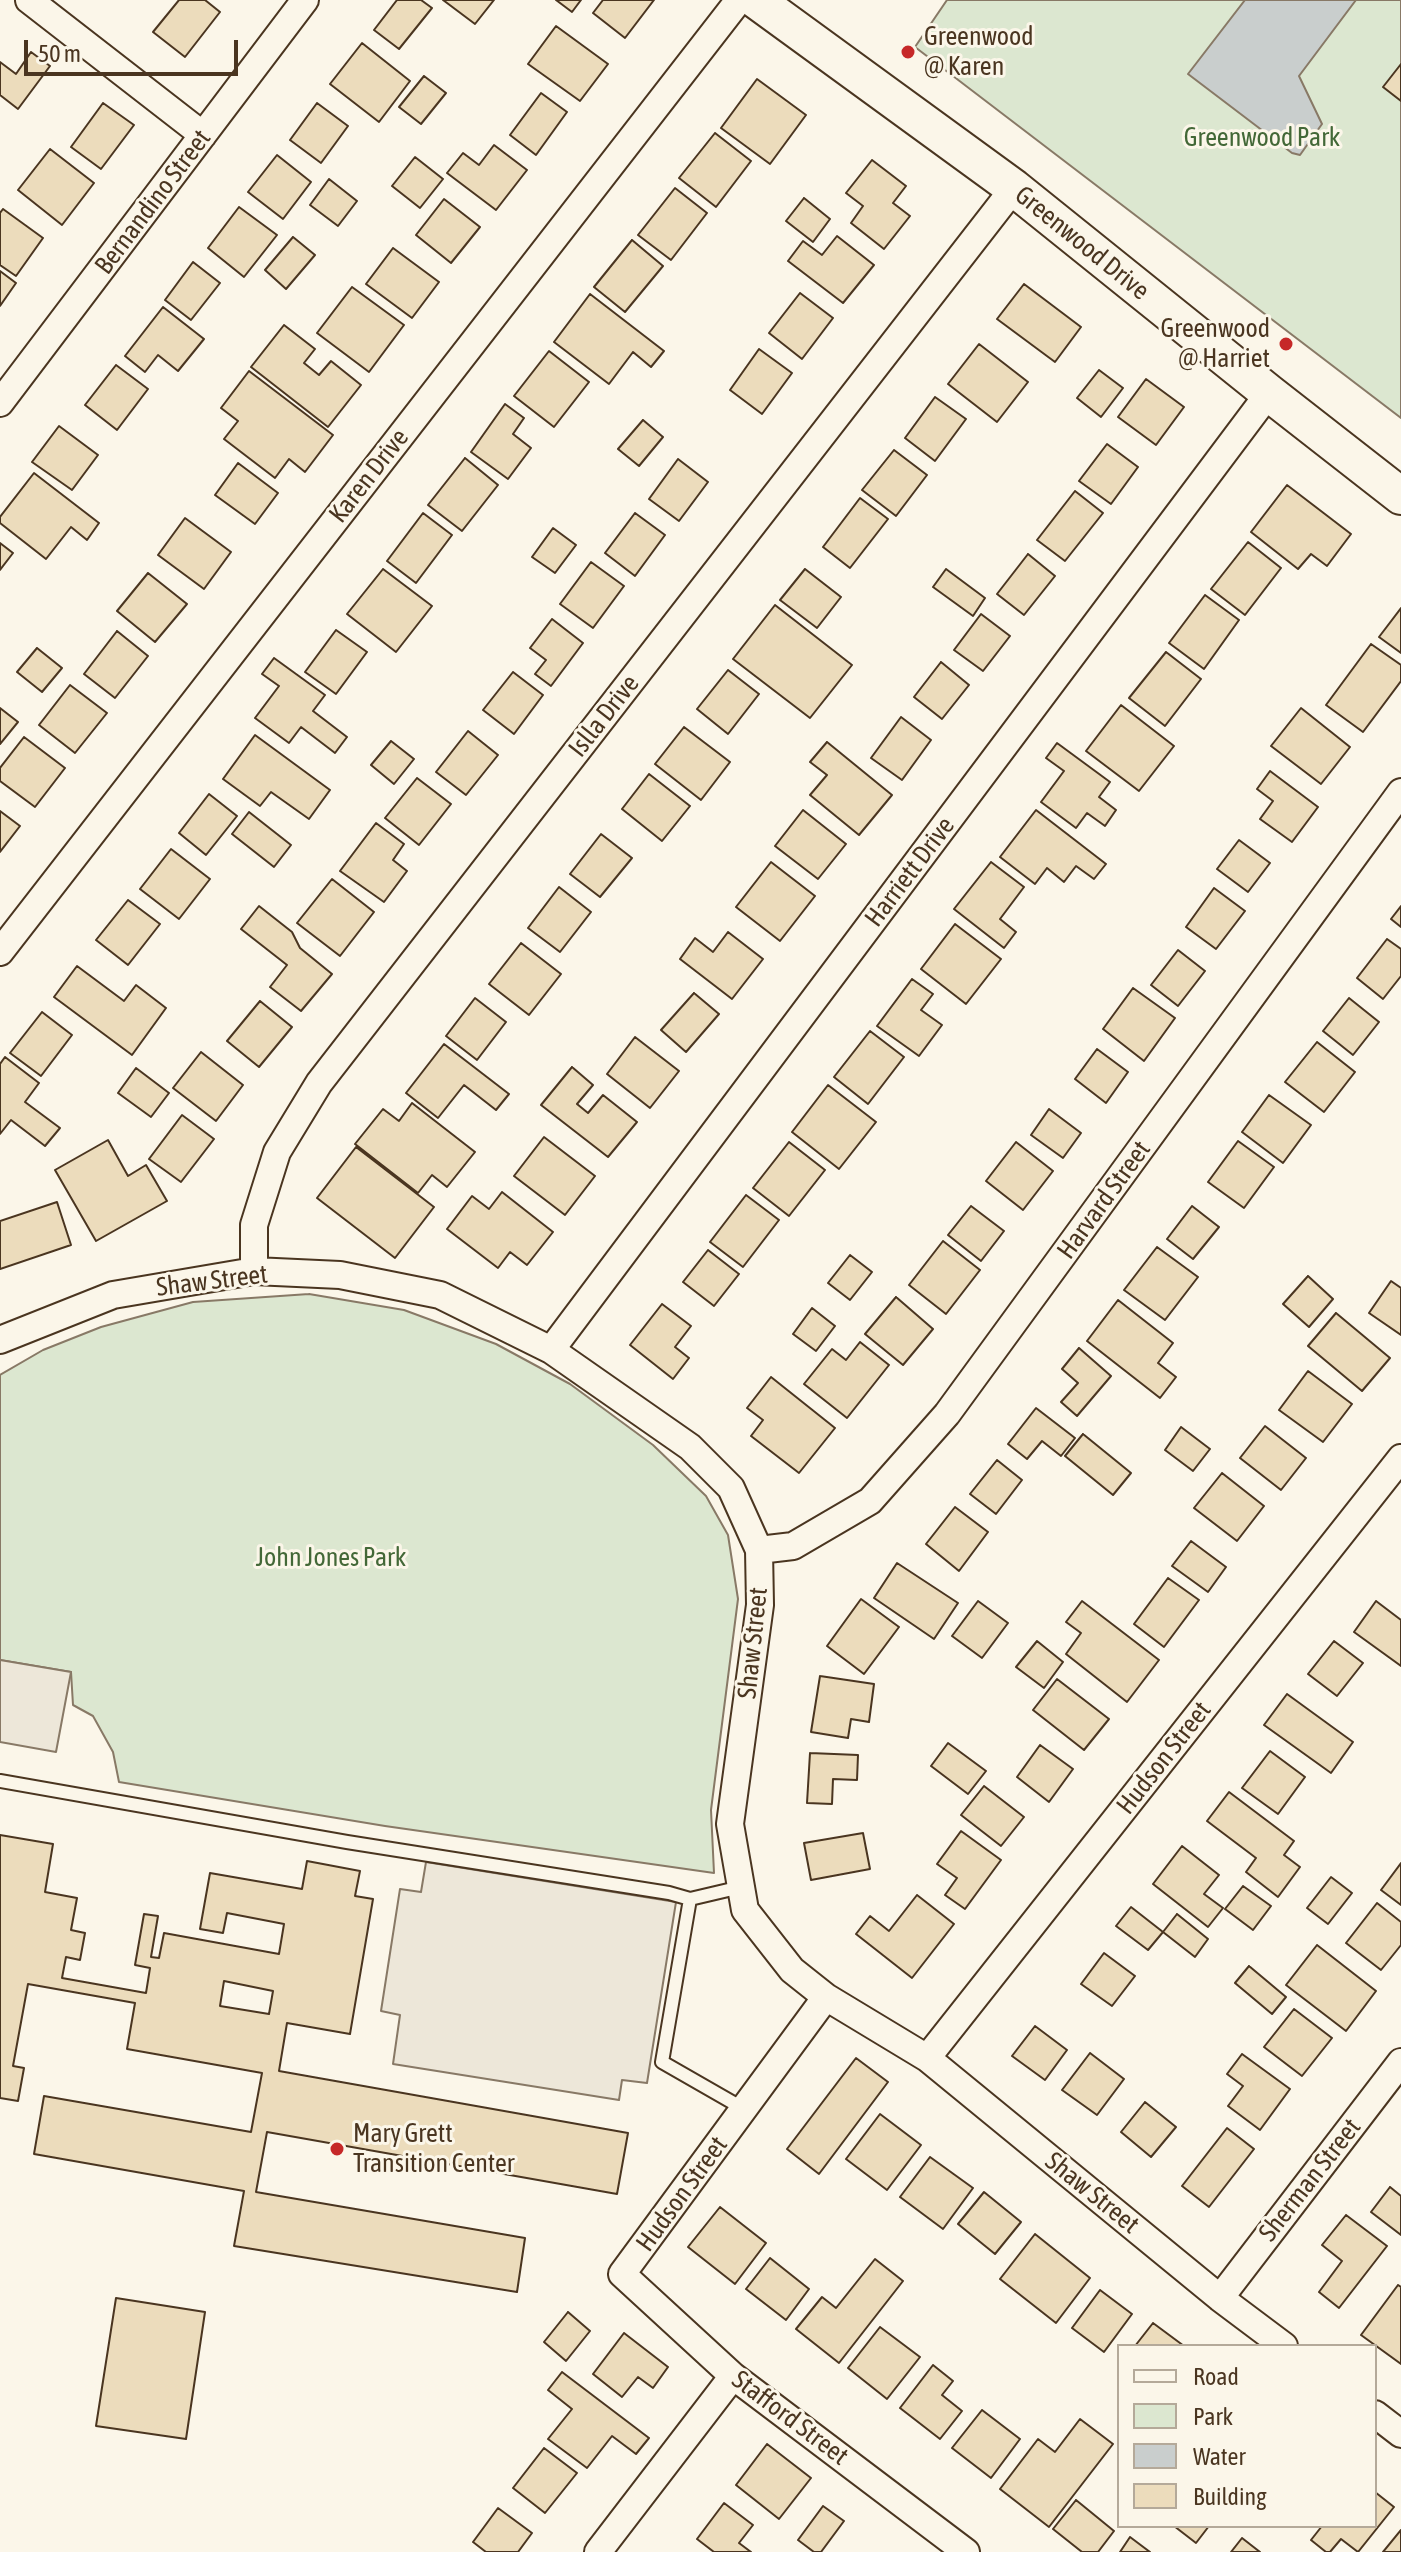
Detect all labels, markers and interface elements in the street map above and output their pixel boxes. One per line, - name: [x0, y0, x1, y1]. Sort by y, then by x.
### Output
- place label: Greenwood @ Karen: [924, 21, 1034, 82]
- scale bar: [28, 24, 242, 74]
- text: 50 m: [38, 40, 81, 67]
- marker: Greenwood @ Karen: [899, 43, 917, 61]
- park label: Greenwood Park: [1184, 122, 1340, 154]
- street label: Bernandino Street: [89, 124, 217, 280]
- street label: Greenwood Drive: [1009, 179, 1155, 307]
- place label: Greenwood @ Harriet: [1160, 313, 1270, 374]
- marker: Greenwood @ Harriet: [1277, 335, 1295, 353]
- street label: Karen Drive: [323, 423, 415, 529]
- street label: Islla Drive: [562, 669, 646, 763]
- street label: Harriett Drive: [859, 811, 961, 933]
- street label: Harvard Street: [1051, 1135, 1157, 1265]
- street label: Shaw Street: [155, 1259, 269, 1303]
- park label: John Jones Park: [256, 1542, 406, 1574]
- street label: Shaw Street: [732, 1586, 774, 1700]
- street label: Hudson Street: [1110, 1695, 1218, 1821]
- street label: Sherman Street: [1252, 2112, 1368, 2248]
- place label: Mary Grett Transition Center: [353, 2118, 515, 2180]
- street label: Hudson Street: [630, 2130, 734, 2258]
- marker: Mary Grett Transition Center: [328, 2140, 346, 2158]
- street label: Shaw Street: [1039, 2146, 1145, 2240]
- legend: [1117, 2344, 1377, 2528]
- text: Road: [1193, 2363, 1239, 2390]
- street label: Stafford Street: [726, 2364, 854, 2472]
- text: Park: [1193, 2403, 1233, 2430]
- text: Water: [1193, 2443, 1246, 2470]
- text: Building: [1193, 2483, 1266, 2510]

